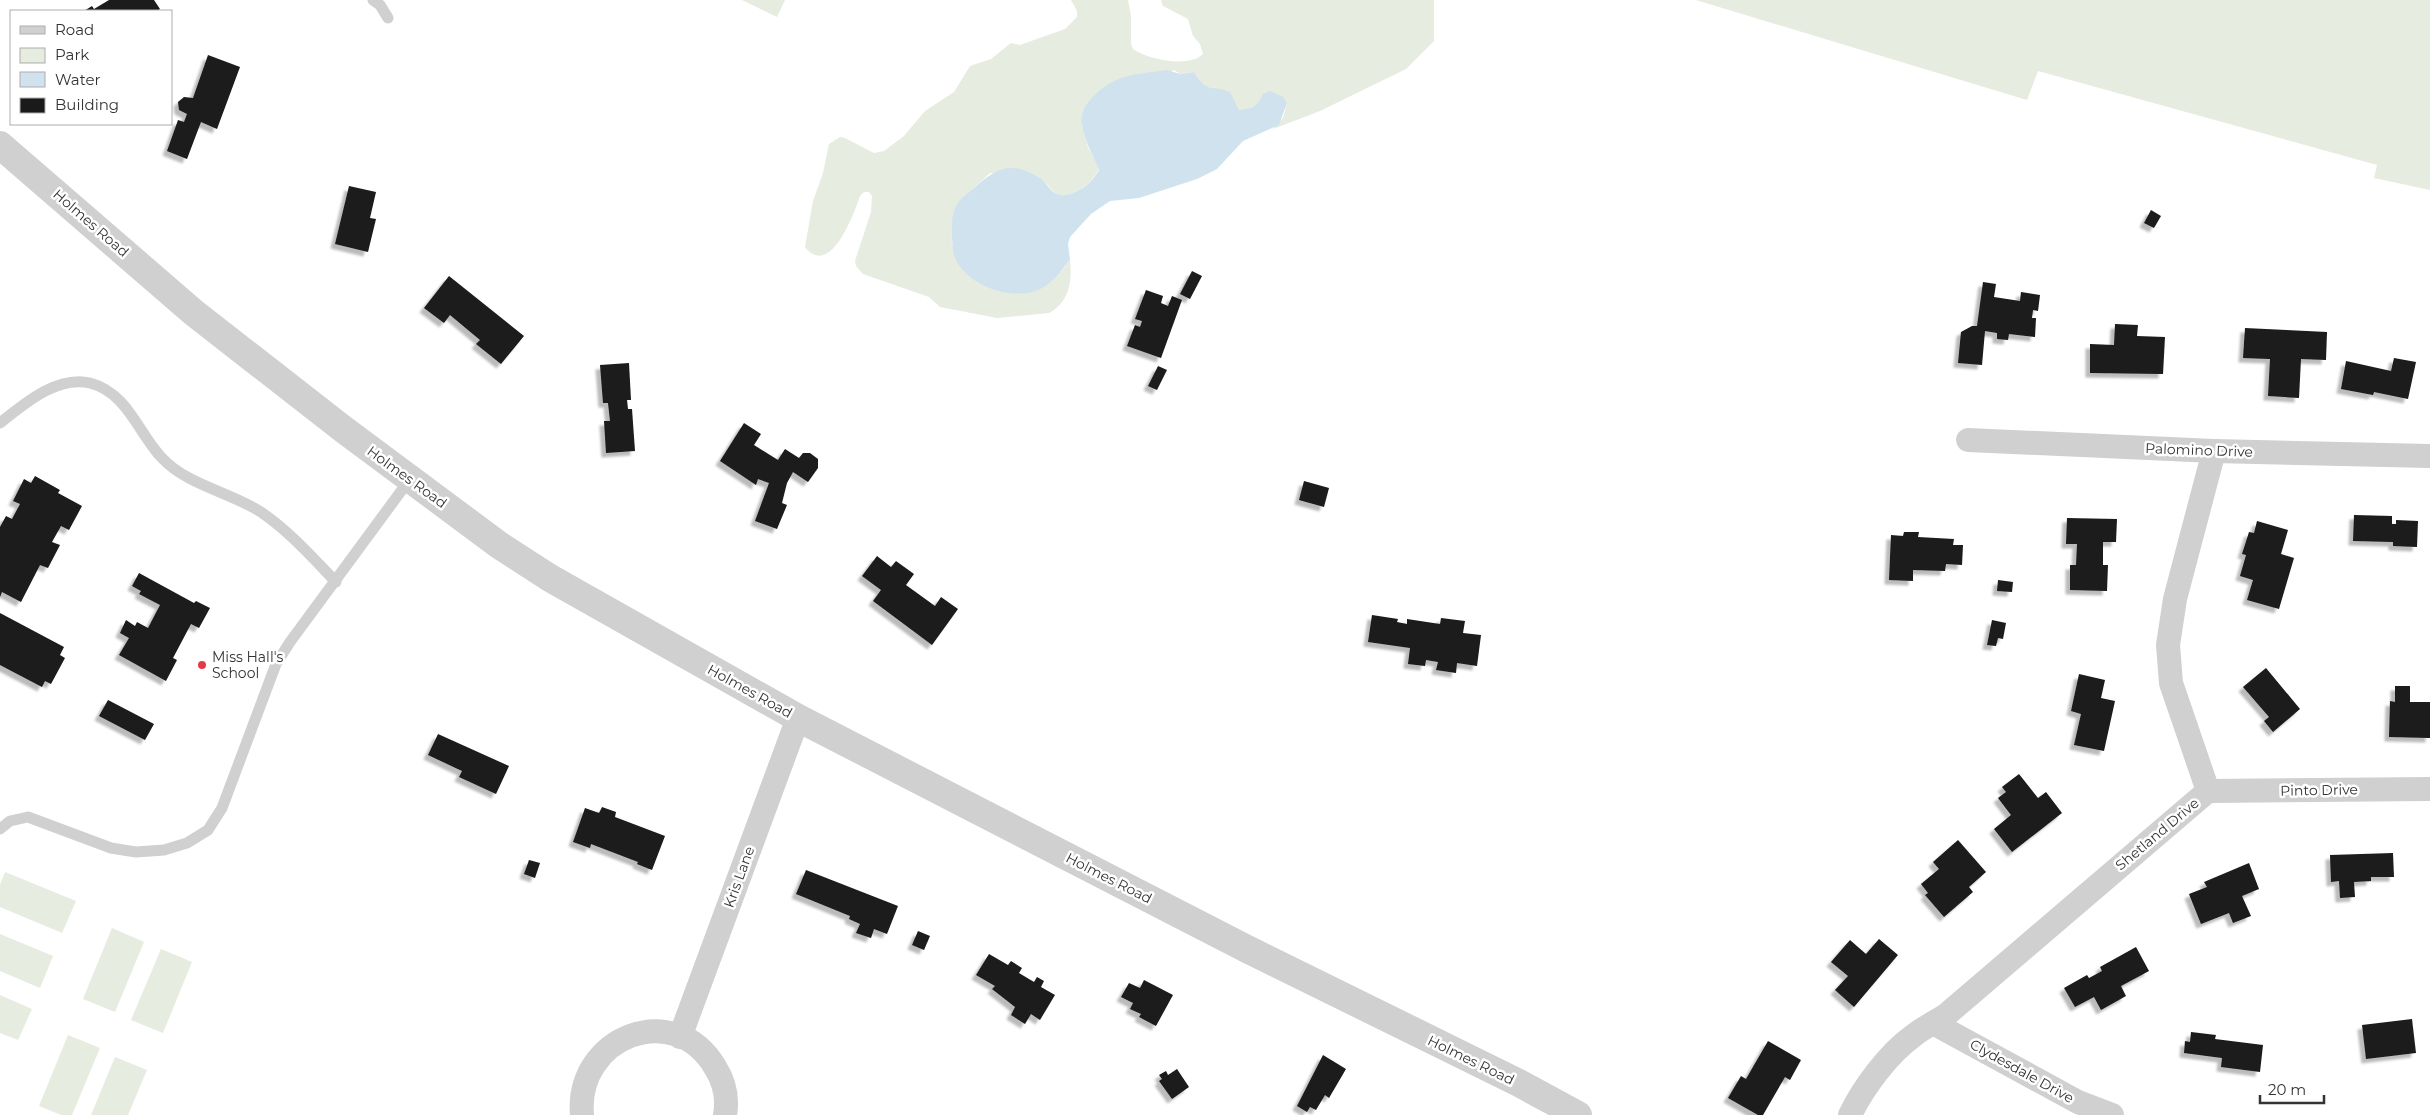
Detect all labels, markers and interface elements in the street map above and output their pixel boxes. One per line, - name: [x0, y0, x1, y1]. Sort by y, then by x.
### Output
- legend: [10, 10, 172, 125]
- text: Road: [55, 20, 94, 39]
- text: Park: [55, 45, 89, 64]
- text: Water: [55, 70, 101, 89]
- text: Building: [55, 95, 119, 114]
- street label: Holmes Road: [49, 185, 133, 261]
- street label: Palomino Drive: [2145, 439, 2253, 461]
- street label: Holmes Road: [364, 442, 450, 512]
- place label: Miss Hall's School: [212, 648, 283, 682]
- marker: Miss Hall's School: [196, 659, 208, 671]
- street label: Holmes Road: [704, 660, 796, 722]
- street label: Pinto Drive: [2280, 780, 2358, 800]
- street label: Shetland Drive: [2112, 794, 2202, 874]
- street label: Kris Lane: [720, 844, 758, 910]
- street label: Holmes Road: [1063, 849, 1155, 907]
- street label: Holmes Road: [1425, 1031, 1517, 1089]
- street label: Clydesdale Drive: [1967, 1035, 2077, 1107]
- scale bar: [2260, 1072, 2324, 1104]
- text: 20 m: [2268, 1080, 2306, 1099]

